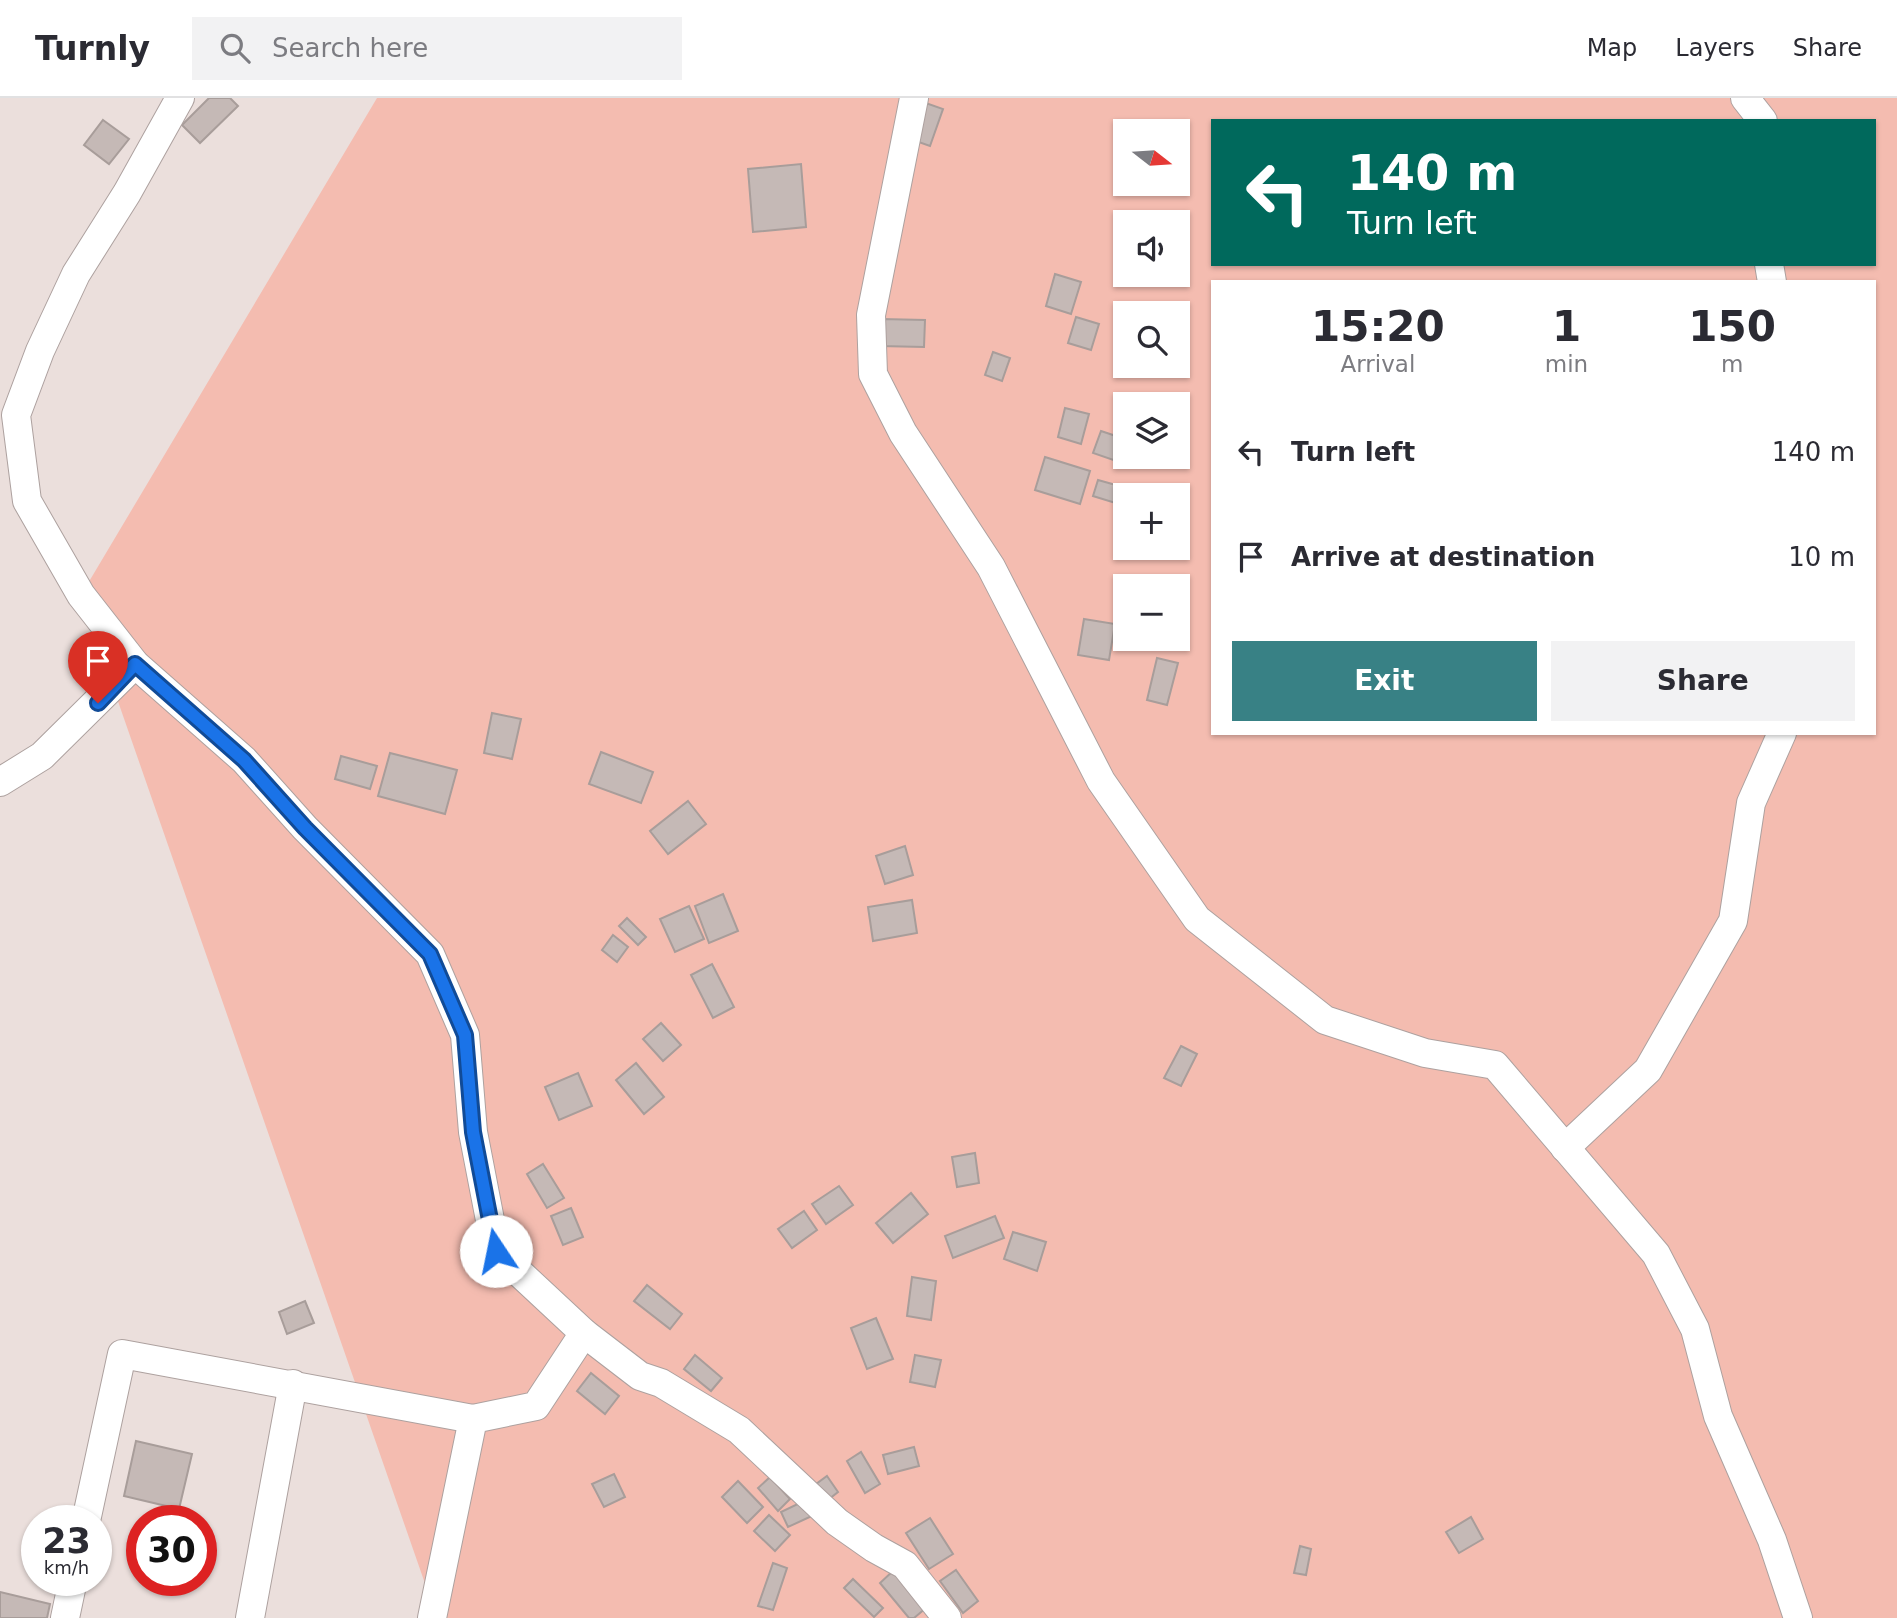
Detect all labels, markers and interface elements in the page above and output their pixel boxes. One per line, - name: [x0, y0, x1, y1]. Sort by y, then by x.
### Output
- search box: [192, 17, 682, 80]
- text: Turnly: [35, 29, 150, 68]
- icon: search: [216, 29, 254, 67]
- text: Search here: [272, 33, 428, 63]
- text: Map: [1587, 34, 1637, 62]
- text: Layers: [1675, 34, 1755, 62]
- text: Share: [1793, 34, 1862, 62]
- north arrow: [1113, 119, 1190, 196]
- map controls: [1113, 119, 1190, 651]
- text: 140 m: [1347, 145, 1517, 202]
- icon: left: [1232, 147, 1323, 238]
- text: Turn left: [1347, 204, 1477, 242]
- button: sound: [1113, 210, 1190, 287]
- button: search: [1113, 301, 1190, 378]
- text: 15:20: [1311, 302, 1445, 351]
- text: 1: [1552, 302, 1581, 351]
- text: 150: [1688, 302, 1776, 351]
- text: Arrival: [1341, 351, 1415, 377]
- text: min: [1545, 351, 1588, 377]
- text: m: [1721, 351, 1743, 377]
- button: layers: [1113, 392, 1190, 469]
- icon: left: [1232, 433, 1270, 471]
- text: Turn left: [1291, 437, 1415, 467]
- text: 140 m: [1772, 437, 1855, 467]
- button: +: [1113, 483, 1190, 560]
- icon: arrive: [1232, 538, 1270, 576]
- text: Arrive at destination: [1291, 542, 1595, 572]
- text: 10 m: [1788, 542, 1855, 572]
- button: −: [1113, 574, 1190, 651]
- pin: [68, 631, 128, 703]
- button: Exit: [1232, 641, 1537, 721]
- button: Share: [1551, 641, 1855, 721]
- icon: arrive: [79, 642, 117, 680]
- position arrow: [459, 1214, 533, 1288]
- speed limit sign: 30: [126, 1505, 217, 1596]
- text: 23: [42, 1521, 91, 1561]
- text: km/h: [44, 1557, 89, 1578]

